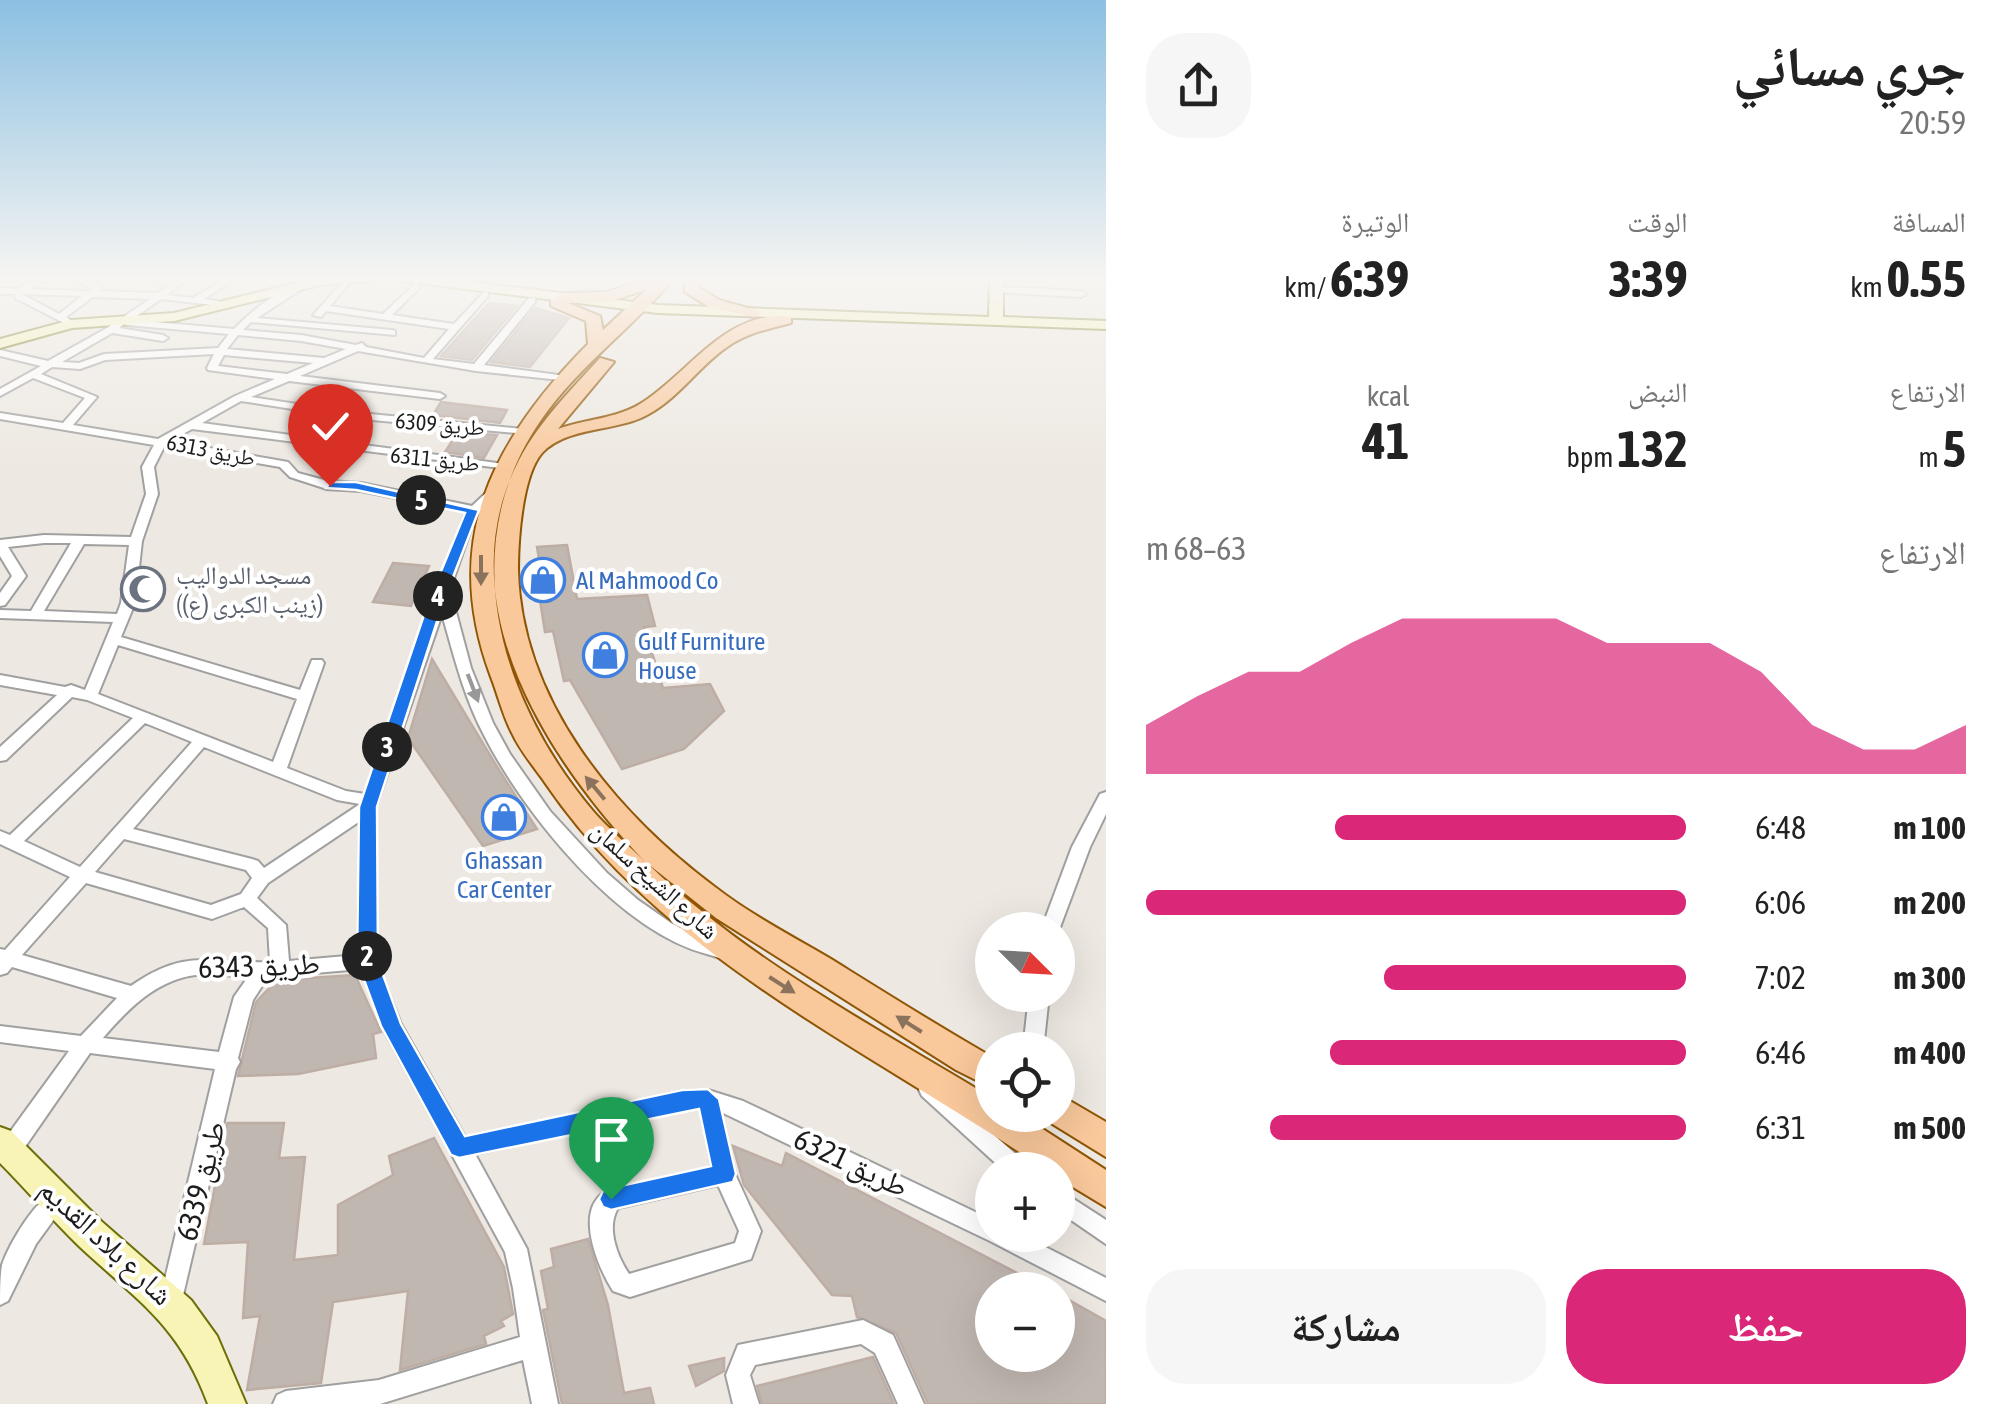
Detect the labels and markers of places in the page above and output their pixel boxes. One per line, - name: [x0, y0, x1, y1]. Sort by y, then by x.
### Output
- pin: [288, 384, 373, 487]
- pin: 5: [396, 475, 446, 525]
- shop icon: Al Mahmood Co: [520, 557, 566, 603]
- place label: مسجد الدواليب (زينب الكبرى (ع)): [176, 561, 324, 620]
- mosque icon: مسجد الدواليب (زينب الكبرى (ع)): [120, 566, 166, 612]
- place label: Al Mahmood Co: [576, 566, 719, 594]
- pin: 4: [413, 571, 463, 621]
- place label: Gulf Furniture House: [638, 627, 765, 684]
- shop icon: Gulf Furniture House: [582, 632, 628, 678]
- pin: 3: [362, 722, 412, 772]
- shop icon: Ghassan Car Center: [481, 794, 527, 840]
- place label: Ghassan Car Center: [457, 846, 552, 903]
- pin: 2: [342, 931, 392, 981]
- pin: [569, 1097, 654, 1200]

